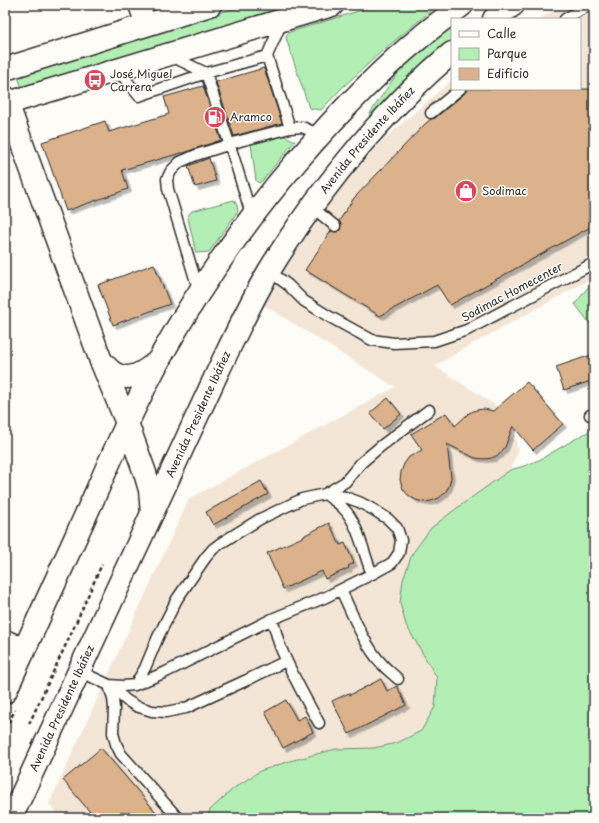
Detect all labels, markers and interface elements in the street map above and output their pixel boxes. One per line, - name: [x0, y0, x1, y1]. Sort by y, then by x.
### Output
- legend: [451, 18, 581, 90]
- text: Calle: [487, 24, 517, 42]
- text: Parque: [487, 44, 527, 62]
- text: Edificio: [487, 64, 529, 82]
- place label: José Miguel Carrera: [110, 65, 172, 95]
- bus stop icon: José Miguel Carrera: [82, 67, 108, 93]
- street label: Avenida Presidente Ibáñez: [315, 82, 418, 197]
- fuel station icon: Aramco: [202, 104, 228, 130]
- place label: Aramco: [230, 108, 272, 125]
- shop icon: Sodimac: [453, 178, 479, 204]
- place label: Sodimac: [482, 182, 527, 199]
- street label: Sodimac Homecenter: [458, 257, 566, 325]
- street label: Avenida Presidente Ibáñez: [161, 348, 234, 480]
- street label: Avenida Presidente Ibáñez: [25, 642, 98, 774]

